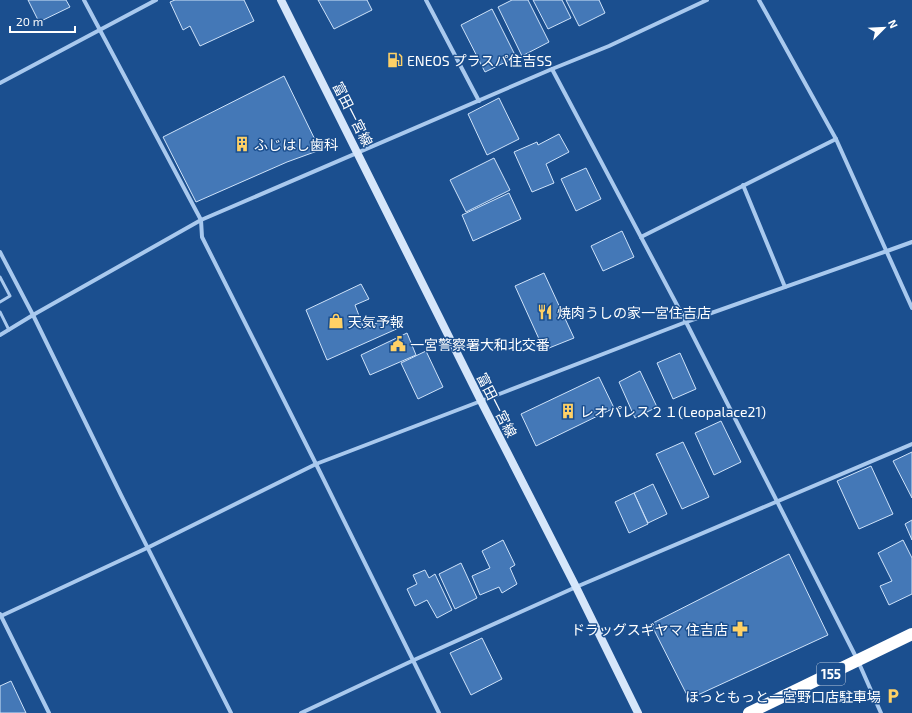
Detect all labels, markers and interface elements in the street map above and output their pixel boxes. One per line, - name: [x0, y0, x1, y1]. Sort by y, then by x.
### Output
- scale bar: [10, 8, 75, 34]
- north arrow: [864, 8, 904, 48]
- text: 20 m: [16, 14, 43, 28]
- text: N: [886, 17, 901, 30]
- fuel station icon: ENEOS プラスパ住吉SS: [386, 51, 404, 69]
- place label: ENEOS プラスパ住吉SS: [407, 52, 552, 69]
- street label: 富田一宮線: [330, 79, 376, 149]
- building icon: ふじはし歯科: [233, 135, 251, 153]
- place label: ふじはし歯科: [254, 136, 338, 153]
- restaurant icon: 焼肉うしの家一宮住吉店: [536, 303, 554, 321]
- place label: 焼肉うしの家一宮住吉店: [557, 304, 711, 321]
- shop icon: 天気予報: [327, 312, 345, 330]
- place label: 天気予報: [348, 313, 404, 330]
- public building icon: 一宮警察署大和北交番: [389, 335, 407, 353]
- place label: 一宮警察署大和北交番: [410, 336, 550, 353]
- street label: 富田一宮線: [474, 370, 520, 440]
- building icon: レオパレス２１(Leopalace21): [559, 402, 577, 420]
- place label: レオパレス２１(Leopalace21): [580, 403, 766, 420]
- pharmacy icon: ドラッグスギヤマ 住吉店: [731, 620, 749, 638]
- place label: ドラッグスギヤマ 住吉店: [571, 621, 728, 638]
- road number: 155: [817, 663, 845, 685]
- parking icon: ほっともっと一宮野口店駐車場: [884, 687, 902, 705]
- place label: ほっともっと一宮野口店駐車場: [685, 688, 881, 705]

